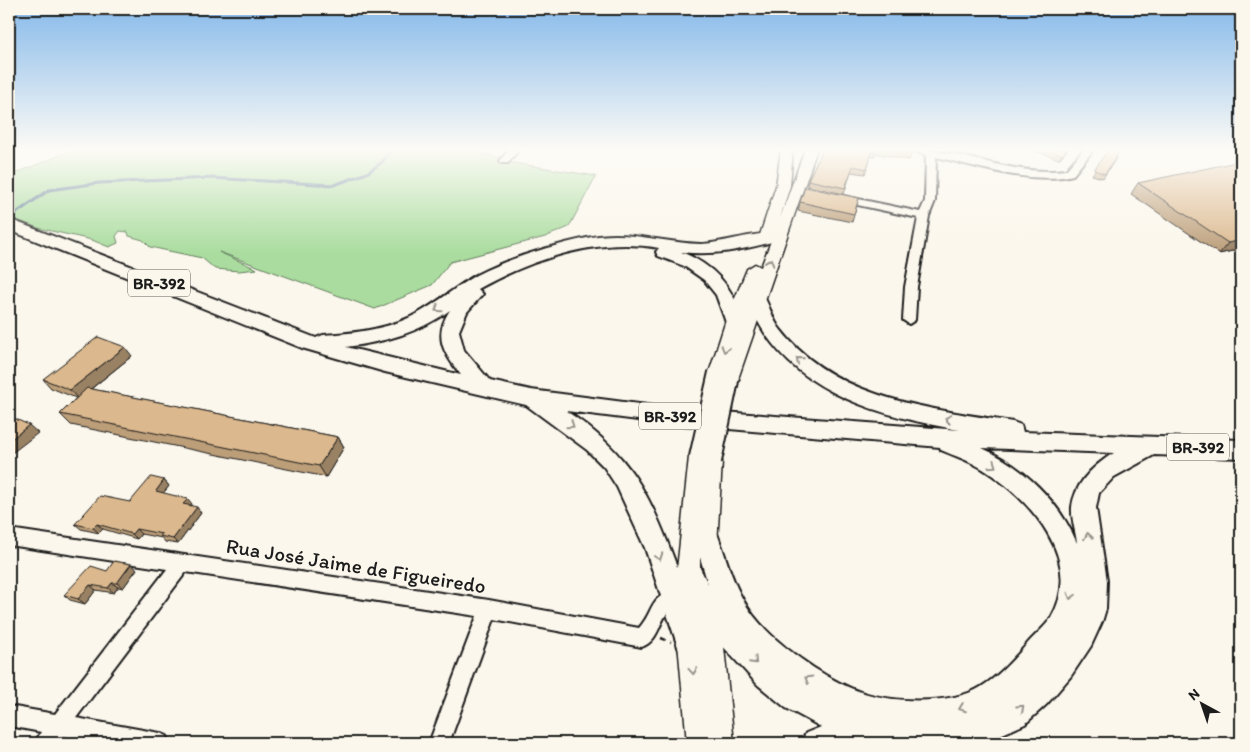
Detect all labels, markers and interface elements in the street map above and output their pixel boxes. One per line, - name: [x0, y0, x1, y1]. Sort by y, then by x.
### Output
- one-way arrow: [764, 258, 774, 267]
- road number: BR-392: [128, 270, 190, 296]
- one-way arrow: [434, 303, 443, 313]
- one-way arrow: [720, 345, 730, 353]
- one-way arrow: [795, 357, 804, 366]
- road number: BR-392: [639, 402, 701, 430]
- one-way arrow: [943, 414, 952, 424]
- one-way arrow: [565, 419, 575, 428]
- road number: BR-392: [1167, 434, 1229, 461]
- one-way arrow: [988, 459, 997, 468]
- one-way arrow: [1084, 532, 1094, 541]
- street label: Rua José Jaime de Figueiredo: [224, 533, 488, 598]
- one-way arrow: [653, 552, 663, 561]
- one-way arrow: [1066, 592, 1077, 600]
- one-way arrow: [748, 655, 757, 664]
- one-way arrow: [687, 667, 698, 675]
- one-way arrow: [805, 676, 814, 686]
- north arrow: [1178, 680, 1228, 730]
- text: N: [1185, 685, 1203, 704]
- one-way arrow: [959, 702, 967, 712]
- one-way arrow: [1015, 705, 1024, 714]

